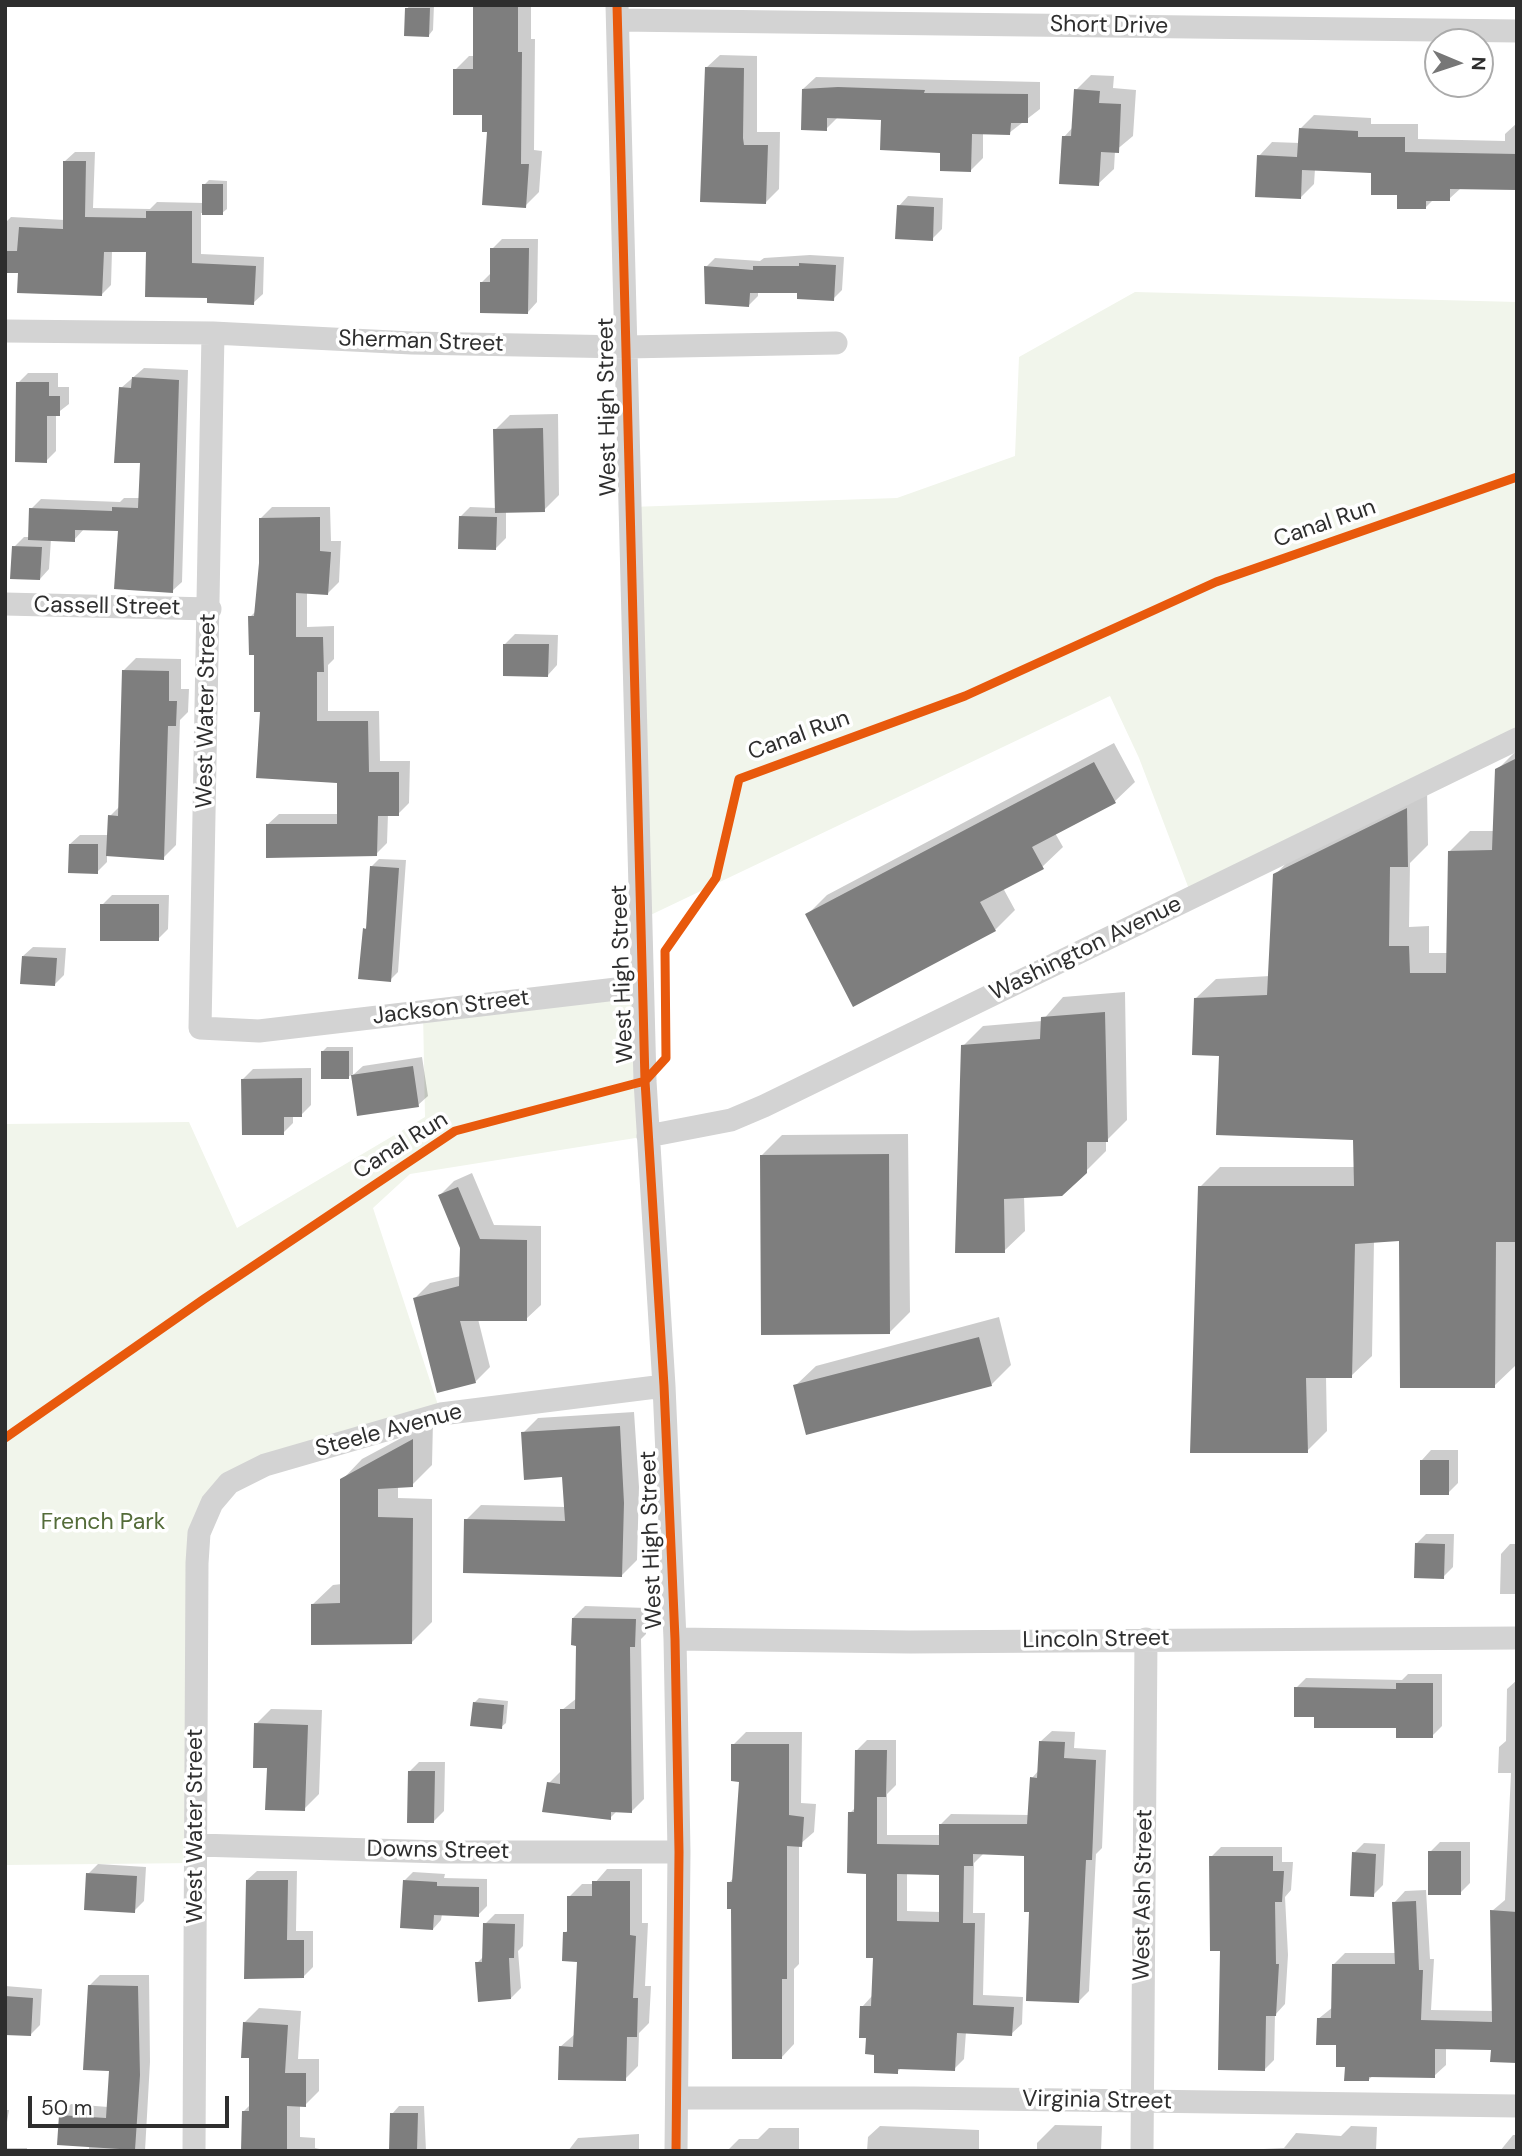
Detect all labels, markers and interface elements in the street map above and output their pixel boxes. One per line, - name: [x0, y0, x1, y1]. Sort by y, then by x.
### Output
- street label: Short Drive: [1050, 11, 1168, 41]
- north arrow: [1424, 28, 1494, 98]
- text: N: [1466, 56, 1491, 71]
- street label: West High Street: [593, 317, 623, 497]
- street label: Sherman Street: [338, 325, 504, 359]
- street label: Canal Run: [1270, 494, 1380, 554]
- street label: Cassell Street: [33, 592, 181, 622]
- street label: West Water Street: [191, 613, 223, 809]
- street label: Canal Run: [744, 705, 854, 767]
- street label: West High Street: [606, 884, 640, 1064]
- street label: Washington Avenue: [986, 891, 1186, 1007]
- street label: Jackson Street: [371, 985, 531, 1031]
- street label: Canal Run: [349, 1106, 453, 1186]
- street label: Steele Avenue: [313, 1398, 465, 1464]
- street label: West High Street: [635, 1450, 669, 1630]
- park label: French Park: [41, 1509, 165, 1537]
- street label: Lincoln Street: [1022, 1625, 1170, 1655]
- street label: West Water Street: [182, 1728, 210, 1924]
- street label: West Ash Street: [1129, 1809, 1159, 1981]
- street label: Downs Street: [366, 1836, 510, 1866]
- scale bar: [32, 2082, 233, 2126]
- street label: Virginia Street: [1022, 2086, 1172, 2116]
- text: 50 m: [41, 2094, 92, 2122]

